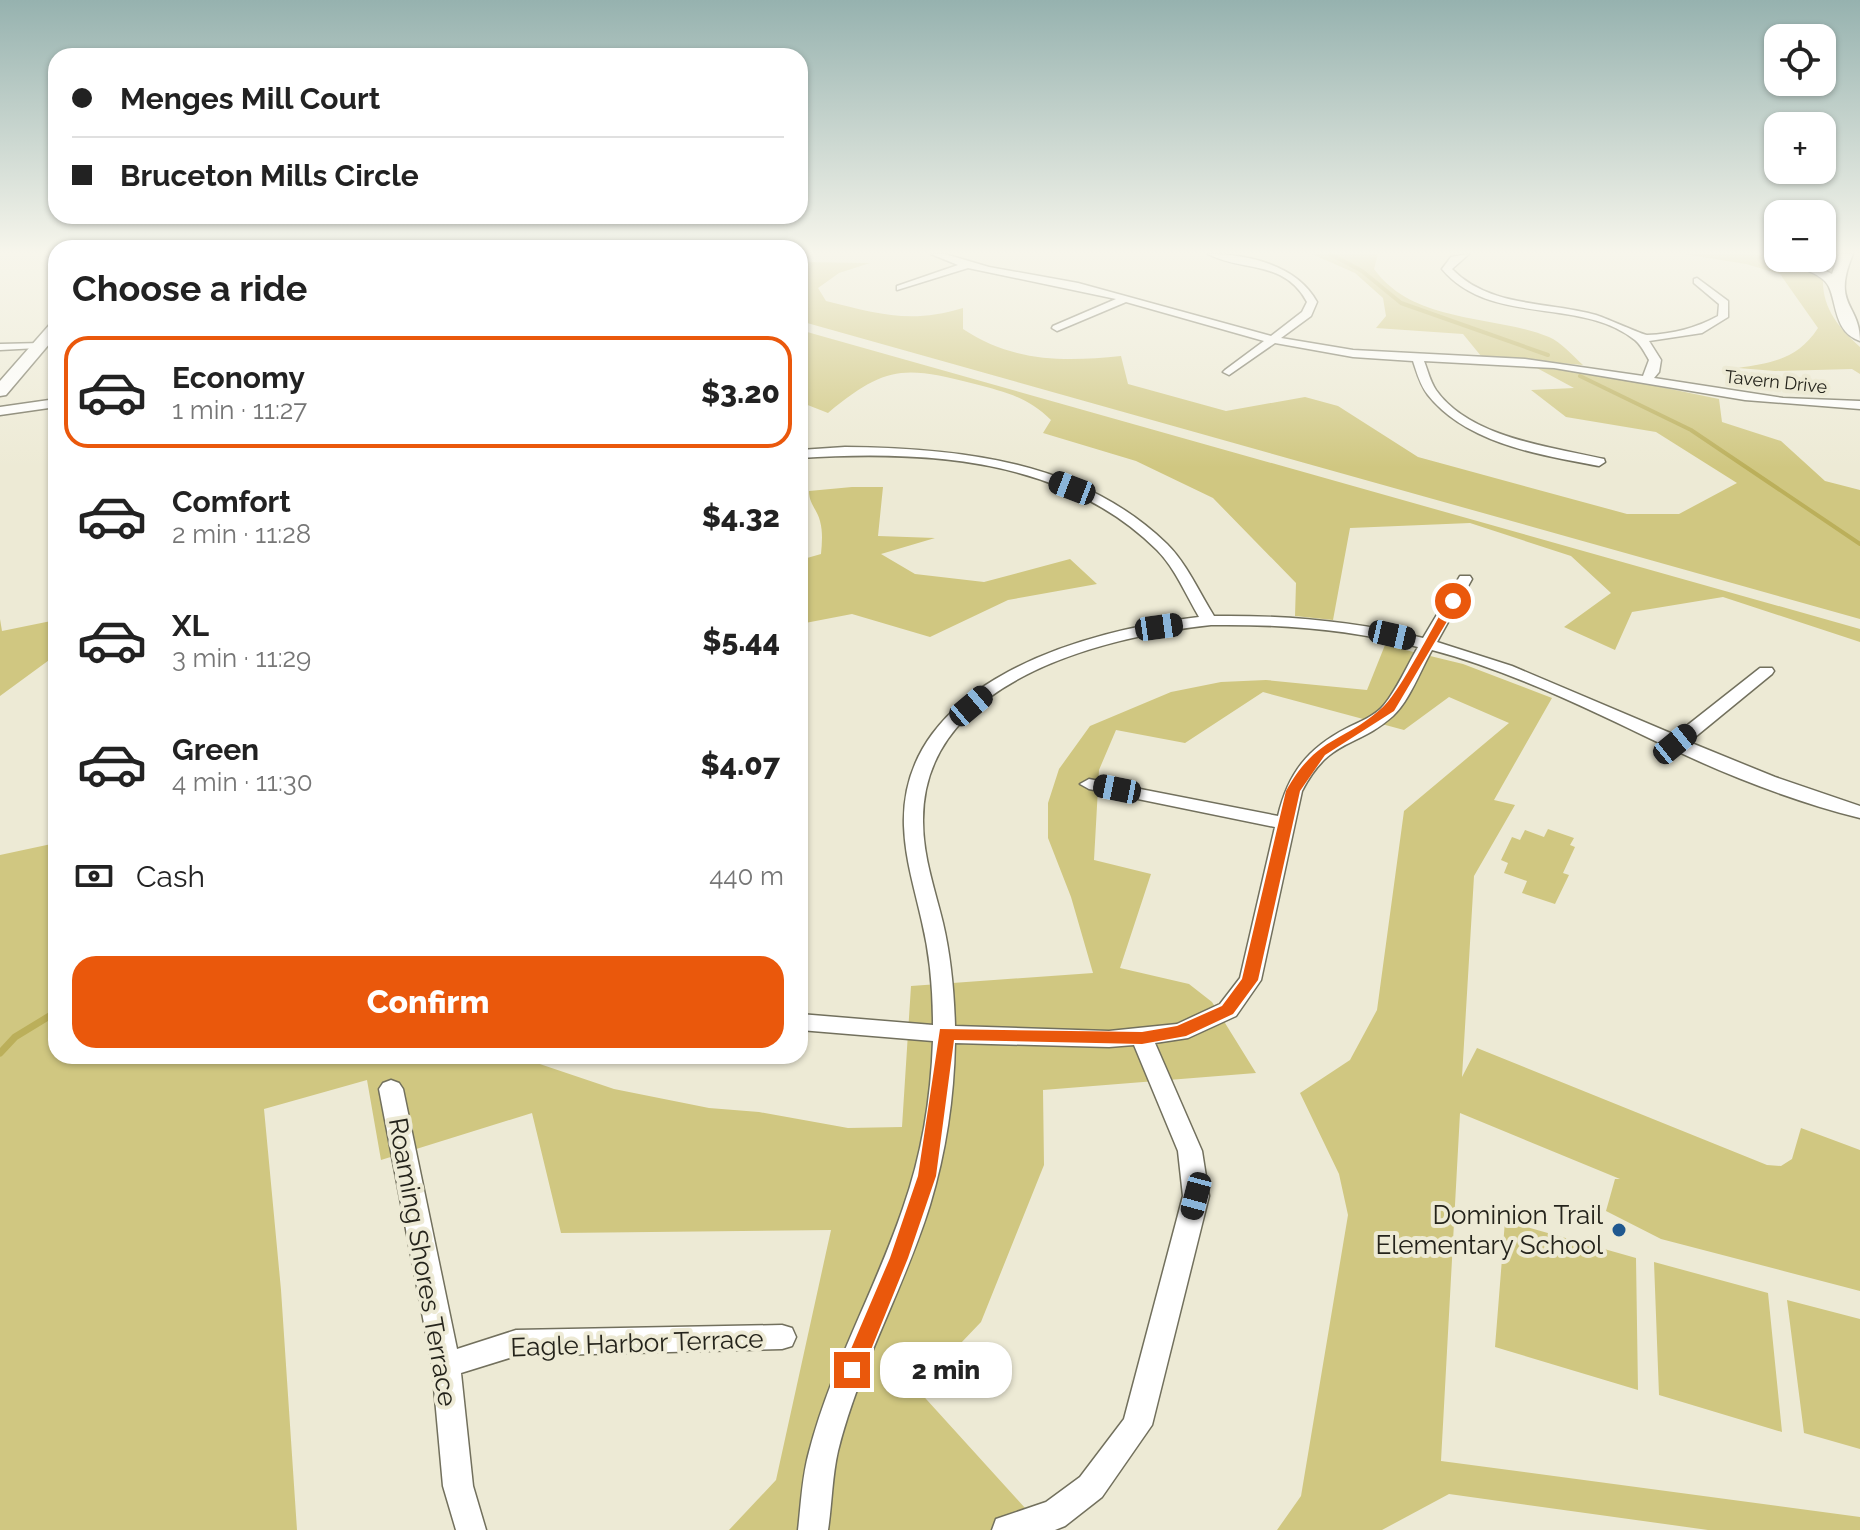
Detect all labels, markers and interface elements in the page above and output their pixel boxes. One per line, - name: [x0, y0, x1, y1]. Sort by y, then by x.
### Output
- map controls: [1764, 24, 1836, 272]
- button: locate: [1764, 24, 1836, 96]
- text: Menges Mill Court: [120, 81, 380, 116]
- button: +: [1764, 112, 1836, 184]
- text: Bruceton Mills Circle: [120, 158, 419, 193]
- button: −: [1764, 200, 1836, 272]
- text: Choose a ride: [72, 267, 307, 309]
- icon: car: [76, 356, 148, 428]
- text: Economy: [172, 360, 305, 395]
- street label: Tavern Drive: [1724, 366, 1829, 397]
- text: $3.20: [701, 375, 780, 410]
- text: 1 min · 11:27: [172, 395, 307, 425]
- car: [1045, 468, 1099, 508]
- icon: car: [76, 480, 148, 552]
- text: Comfort: [172, 484, 291, 519]
- text: $4.32: [702, 499, 780, 534]
- text: 2 min · 11:28: [172, 519, 311, 549]
- route start: [1435, 583, 1471, 619]
- icon: car: [76, 604, 148, 676]
- text: XL: [172, 608, 209, 643]
- car: [1134, 612, 1184, 642]
- car: [1366, 618, 1418, 652]
- text: $5.44: [702, 623, 780, 658]
- text: 3 min · 11:29: [172, 643, 311, 673]
- car: [945, 681, 997, 731]
- car: [1649, 720, 1701, 768]
- icon: car: [76, 728, 148, 800]
- text: Green: [172, 732, 259, 767]
- text: $4.07: [701, 747, 780, 782]
- text: 4 min · 11:30: [172, 767, 313, 797]
- car: [1091, 773, 1143, 805]
- icon: cash: [72, 854, 116, 898]
- text: Cash: [136, 859, 205, 894]
- text: 440 m: [709, 861, 784, 891]
- button: Confirm: [72, 956, 784, 1048]
- street label: Roaming Shores Terrace: [383, 1115, 463, 1409]
- car: [1178, 1170, 1214, 1222]
- place label: Dominion Trail Elementary School: [1375, 1200, 1604, 1260]
- marker: Dominion Trail Elementary School: [1610, 1221, 1628, 1239]
- street label: Eagle Harbor Terrace: [510, 1324, 764, 1362]
- callout: 2 min: [880, 1342, 1012, 1398]
- route end: [834, 1352, 870, 1388]
- text: 2 min: [912, 1355, 980, 1385]

